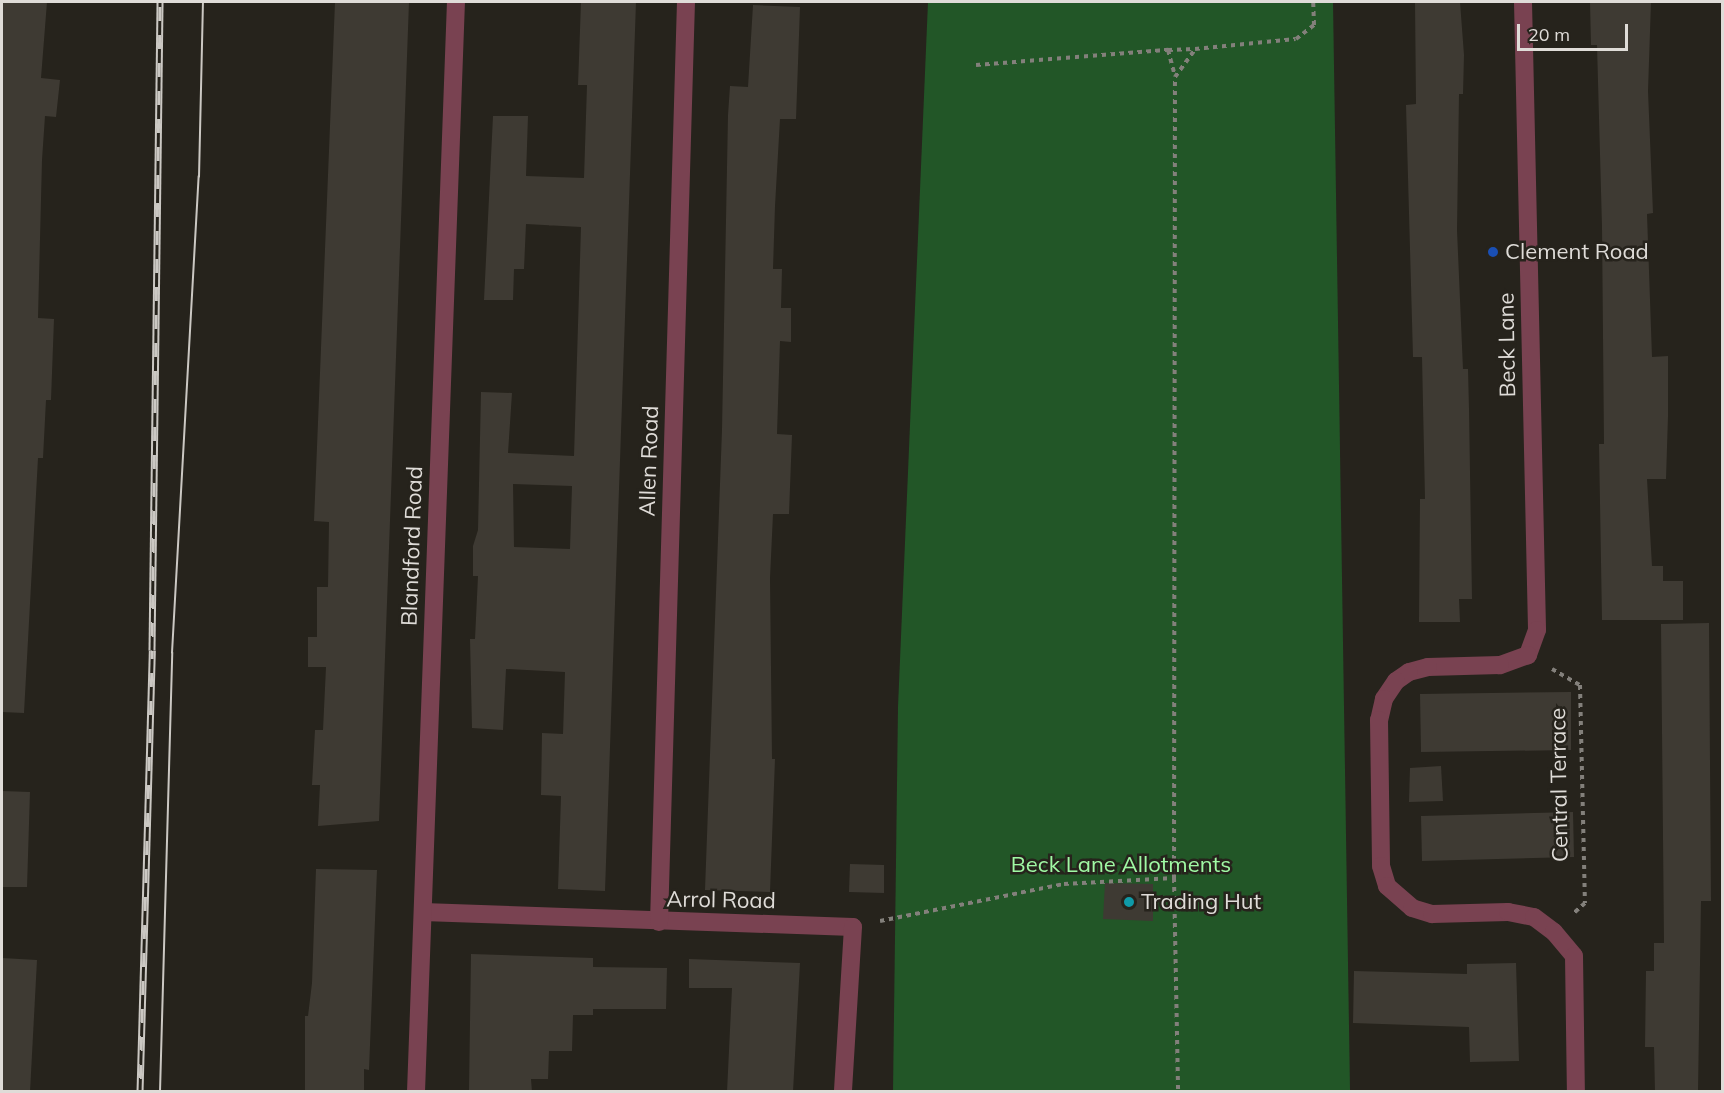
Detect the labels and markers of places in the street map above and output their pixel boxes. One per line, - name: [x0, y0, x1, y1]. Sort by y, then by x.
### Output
- place label: Clement Road: [1505, 239, 1649, 265]
- marker: Clement Road: [1486, 245, 1500, 259]
- place label: Trading Hut: [1141, 889, 1261, 915]
- marker: Trading Hut: [1122, 895, 1136, 909]

